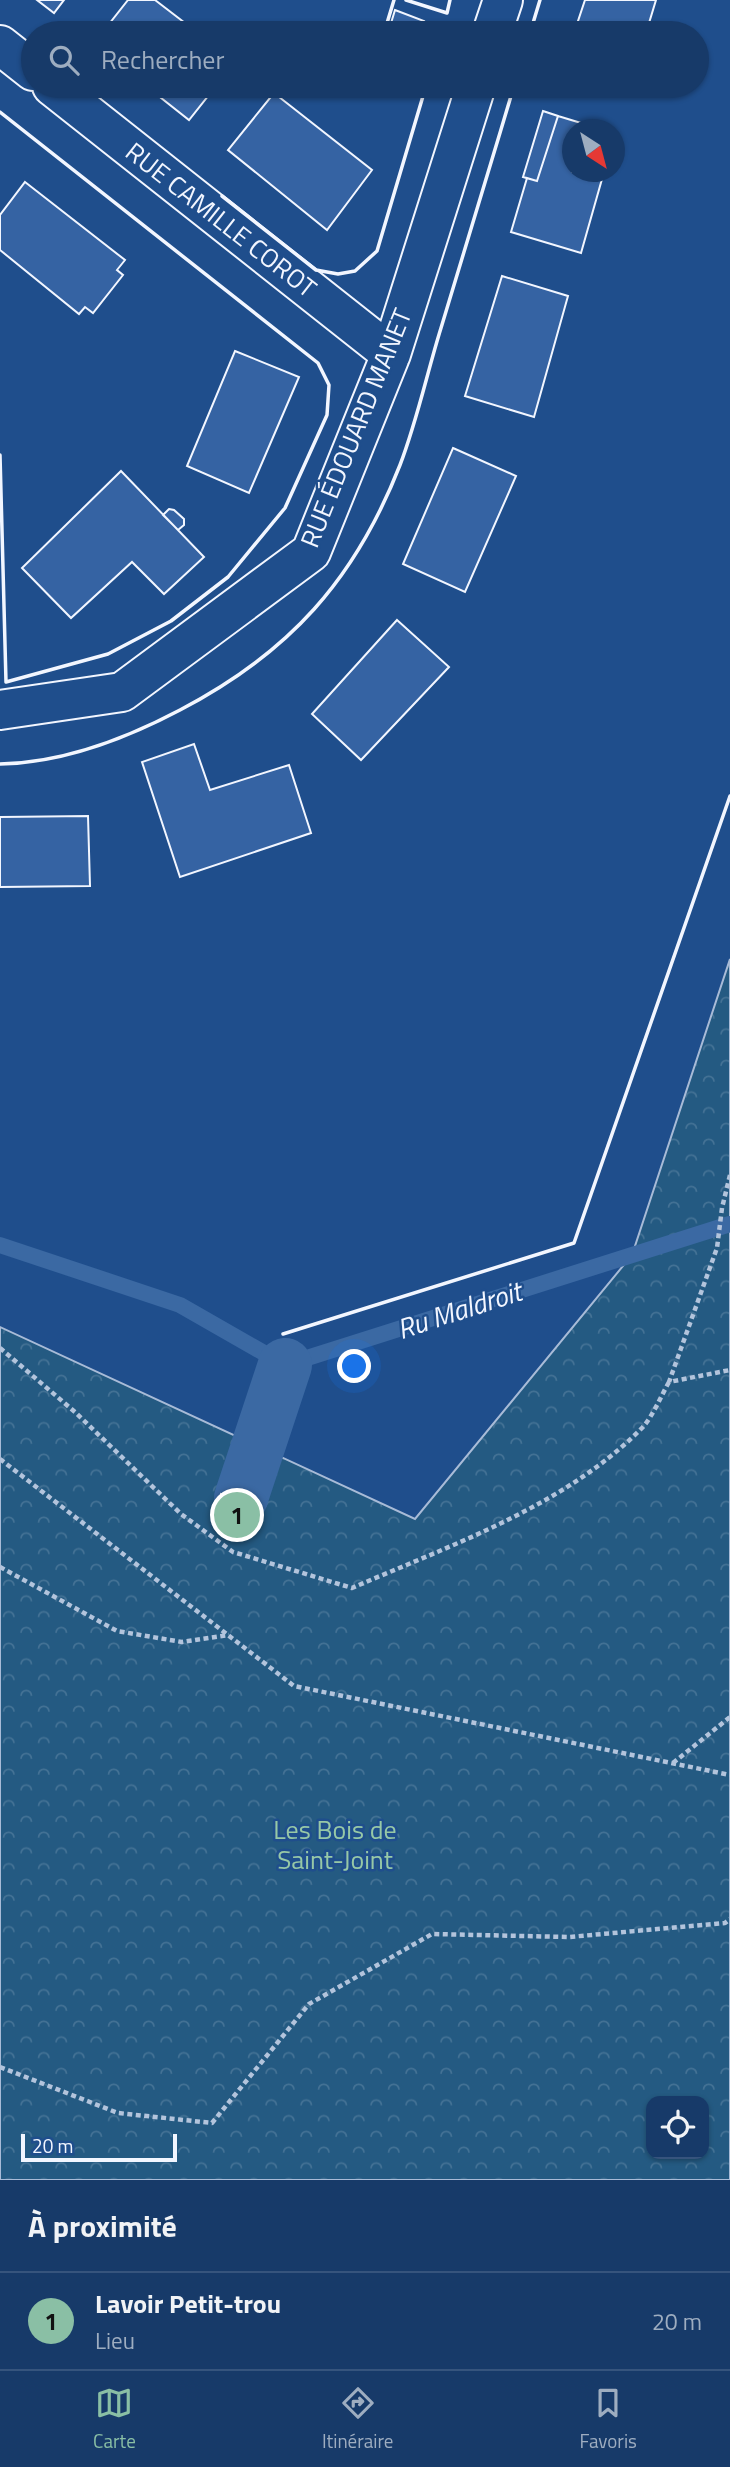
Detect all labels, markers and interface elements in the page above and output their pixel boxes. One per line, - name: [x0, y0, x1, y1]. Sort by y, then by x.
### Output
- search box: [21, 21, 709, 98]
- text: Rechercher: [101, 40, 225, 79]
- icon: search: [45, 41, 83, 79]
- north arrow: [562, 119, 625, 182]
- street label: RUE CAMILLE COROT: [117, 132, 325, 307]
- street label: RUE ÉDOUARD MANET: [290, 302, 421, 553]
- water label: Ru Maldroit: [391, 1268, 530, 1350]
- your location: [337, 1349, 371, 1383]
- pin: 1: [214, 1489, 260, 1541]
- park label: Les Bois de Saint-Joint: [273, 1810, 397, 1879]
- map controls: [646, 2096, 709, 2159]
- button: locate: [646, 2096, 709, 2159]
- scale bar: [21, 2131, 177, 2163]
- text: 20 m: [32, 2131, 73, 2160]
- text: À proximité: [28, 2203, 177, 2249]
- text: Lavoir Petit-trou: [95, 2284, 281, 2323]
- text: 1: [45, 2304, 57, 2339]
- text: 20 m: [652, 2304, 702, 2339]
- text: Lieu: [95, 2323, 135, 2358]
- tab: Carte: [93, 2384, 136, 2455]
- tab: Itinéraire: [322, 2384, 393, 2455]
- tab: Favoris: [580, 2384, 637, 2455]

